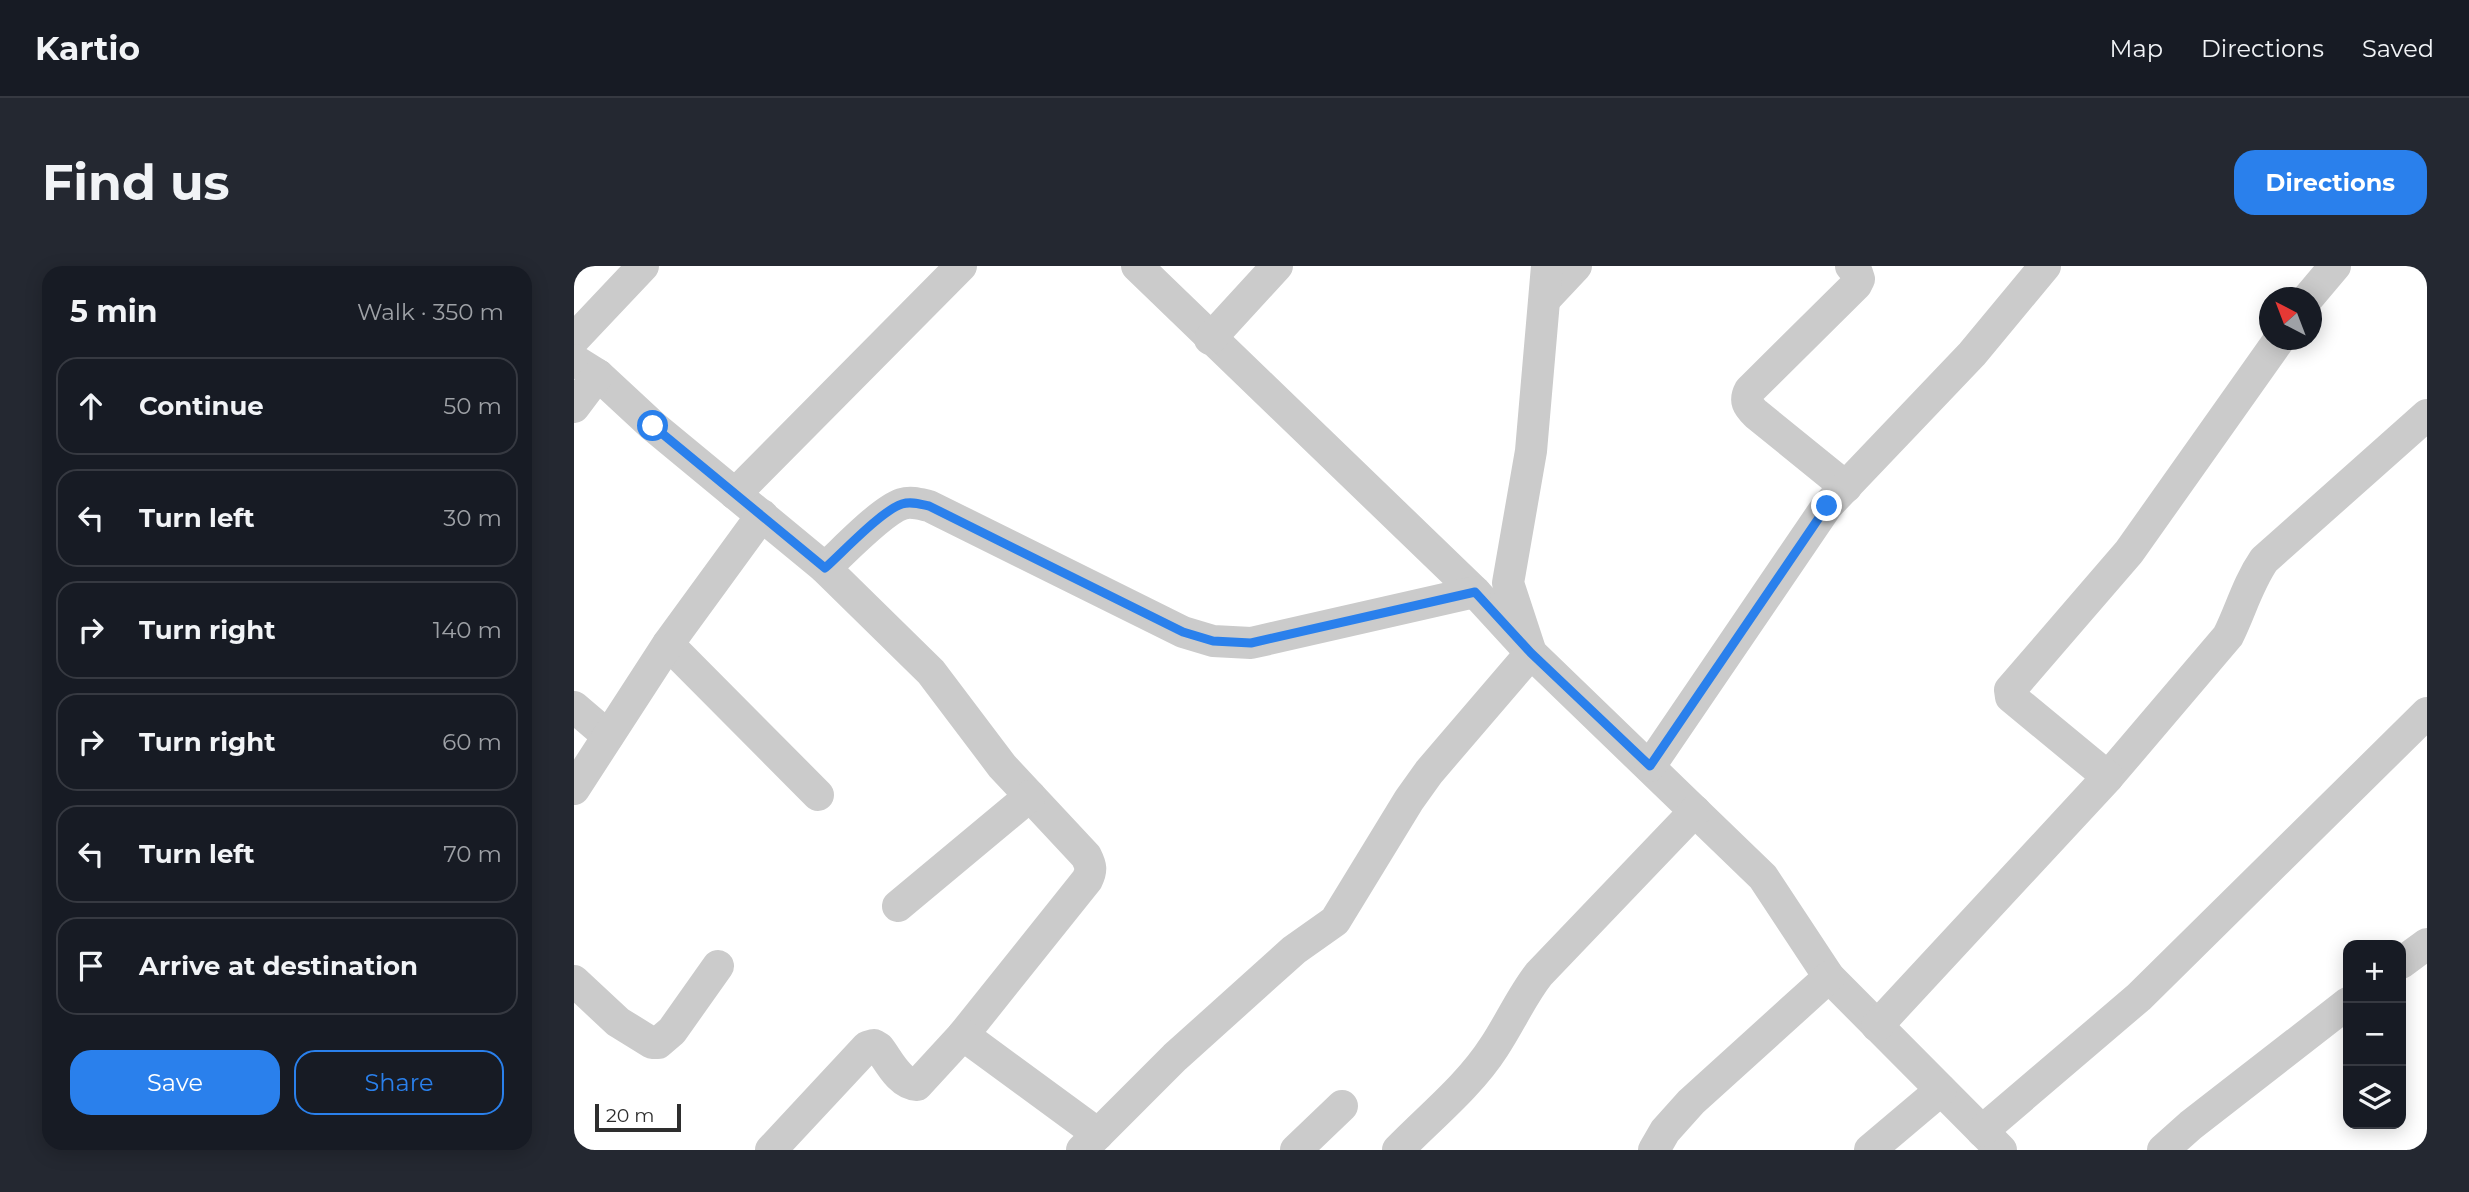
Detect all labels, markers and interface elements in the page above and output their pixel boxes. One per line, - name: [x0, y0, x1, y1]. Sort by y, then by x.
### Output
- text: Kartio: [35, 28, 140, 68]
- text: Map: [2110, 34, 2163, 63]
- text: Directions: [2201, 34, 2324, 63]
- text: Saved: [2362, 34, 2434, 63]
- button: Directions: [2234, 150, 2427, 215]
- text: Find us: [42, 153, 230, 212]
- north arrow: [2259, 287, 2322, 350]
- text: 5 min: [70, 293, 158, 330]
- text: Walk · 350 m: [357, 298, 504, 326]
- icon: ahead: [72, 387, 110, 425]
- text: Continue: [139, 390, 264, 422]
- text: 50 m: [443, 392, 502, 420]
- route start: [637, 410, 668, 441]
- route end: [1811, 490, 1842, 521]
- icon: left: [72, 499, 110, 537]
- text: Turn left: [139, 502, 255, 534]
- text: 30 m: [443, 504, 502, 532]
- icon: right: [72, 611, 110, 649]
- text: Turn right: [139, 614, 275, 646]
- text: 140 m: [433, 616, 502, 644]
- icon: right: [72, 723, 110, 761]
- text: Turn right: [139, 726, 275, 758]
- text: 60 m: [442, 728, 502, 756]
- icon: left: [72, 835, 110, 873]
- text: Turn left: [139, 838, 255, 870]
- text: 70 m: [443, 840, 502, 868]
- map controls: [2343, 940, 2406, 1129]
- button: +: [2343, 940, 2406, 1003]
- icon: arrive: [72, 947, 110, 985]
- text: Arrive at destination: [139, 950, 418, 982]
- button: −: [2343, 1003, 2406, 1066]
- button: Save: [70, 1050, 280, 1115]
- button: Share: [294, 1050, 504, 1115]
- button: layers: [2343, 1066, 2406, 1129]
- scale bar: [595, 1101, 681, 1133]
- text: 20 m: [606, 1104, 654, 1127]

